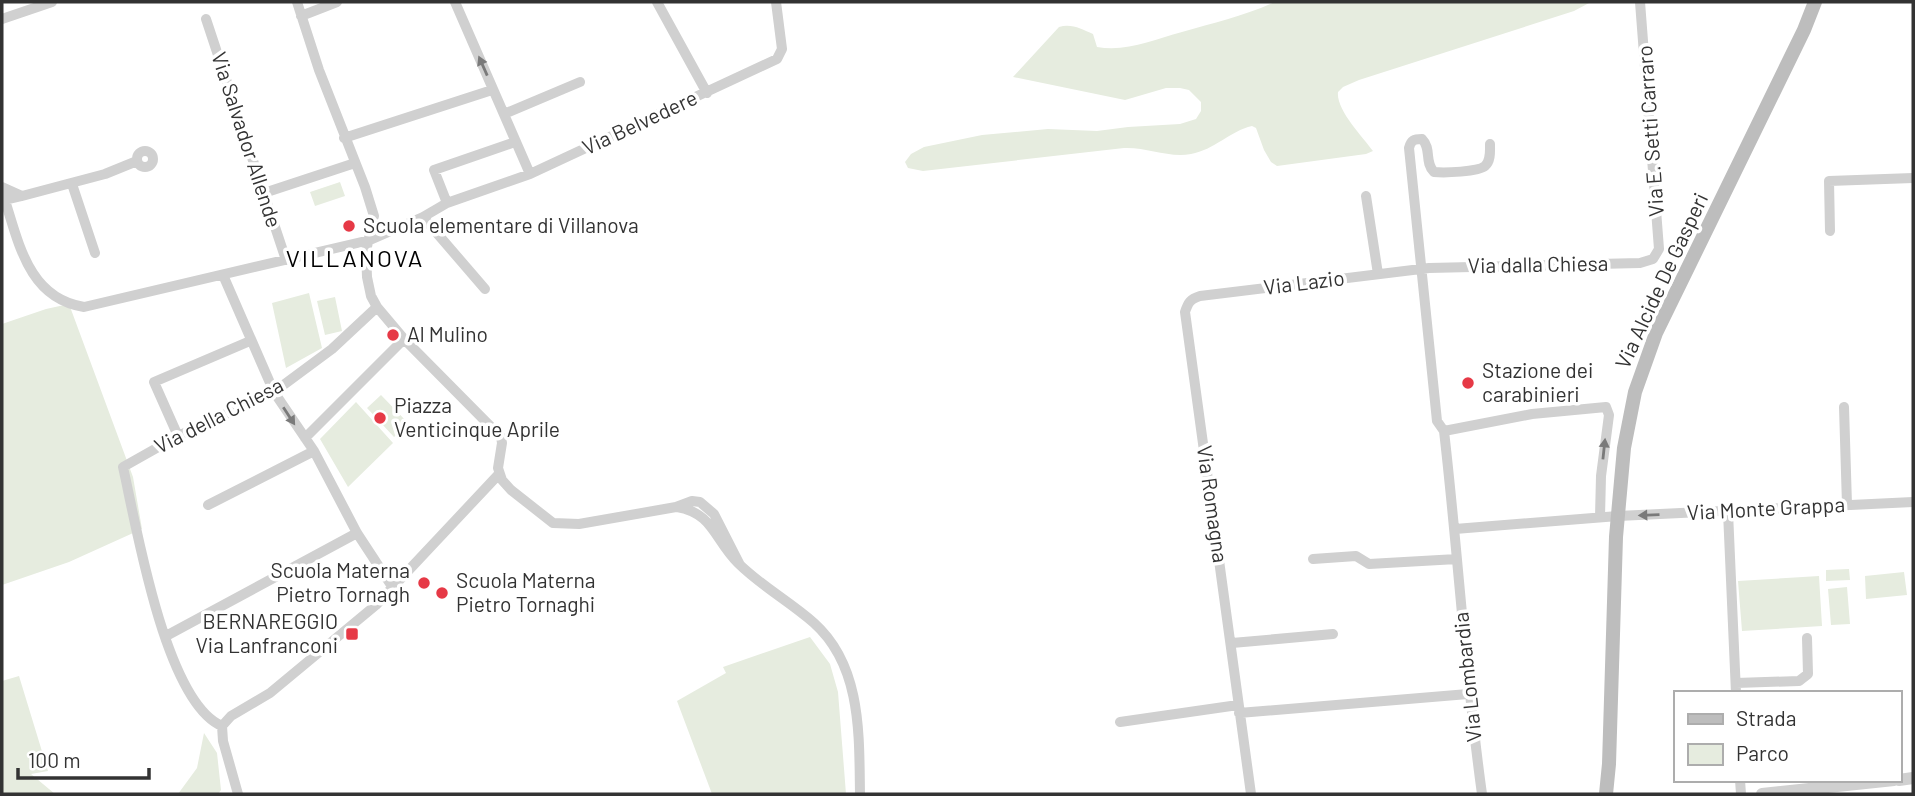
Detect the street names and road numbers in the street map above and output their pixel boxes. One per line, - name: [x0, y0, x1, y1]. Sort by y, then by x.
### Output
- street label: Via E. Setti Carraro: [1631, 45, 1668, 218]
- street label: Via Salvador Allende: [207, 49, 288, 230]
- street label: Via Belvedere: [578, 84, 701, 159]
- street label: Via Alcide De Gasperi: [1609, 189, 1712, 372]
- street label: Via dalla Chiesa: [1467, 250, 1609, 277]
- street label: Via Lazio: [1262, 264, 1346, 299]
- street label: Via della Chiesa: [150, 371, 287, 458]
- street label: Via Romagna: [1193, 443, 1234, 564]
- street label: Via Monte Grappa: [1686, 491, 1846, 524]
- street label: Via Lombardia: [1447, 611, 1486, 743]

